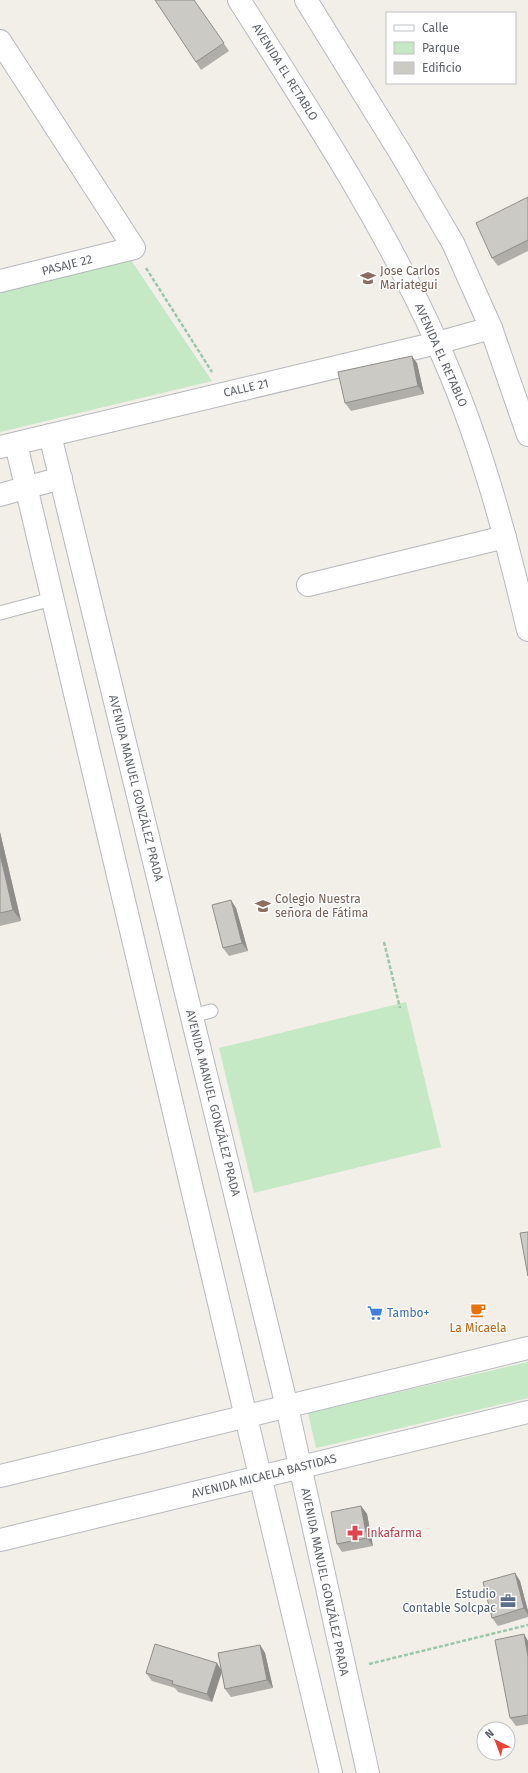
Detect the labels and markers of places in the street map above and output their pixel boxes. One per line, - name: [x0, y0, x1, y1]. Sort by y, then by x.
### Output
- place label: Jose Carlos Mariategui: [380, 264, 440, 292]
- school or university icon: Jose Carlos Mariategui: [359, 269, 377, 287]
- place label: Colegio Nuestra señora de Fátima: [275, 892, 368, 920]
- school or university icon: Colegio Nuestra señora de Fátima: [254, 897, 272, 915]
- cafe icon: La Micaela: [469, 1301, 487, 1319]
- supermarket icon: Tambo+: [366, 1304, 384, 1322]
- place label: Tambo+: [387, 1306, 430, 1320]
- place label: La Micaela: [450, 1321, 506, 1335]
- pharmacy icon: Inkafarma: [346, 1524, 364, 1542]
- place label: Inkafarma: [367, 1526, 422, 1540]
- place label: Estudio Contable Solcpac: [402, 1587, 496, 1615]
- office icon: Estudio Contable Solcpac: [499, 1592, 517, 1610]

